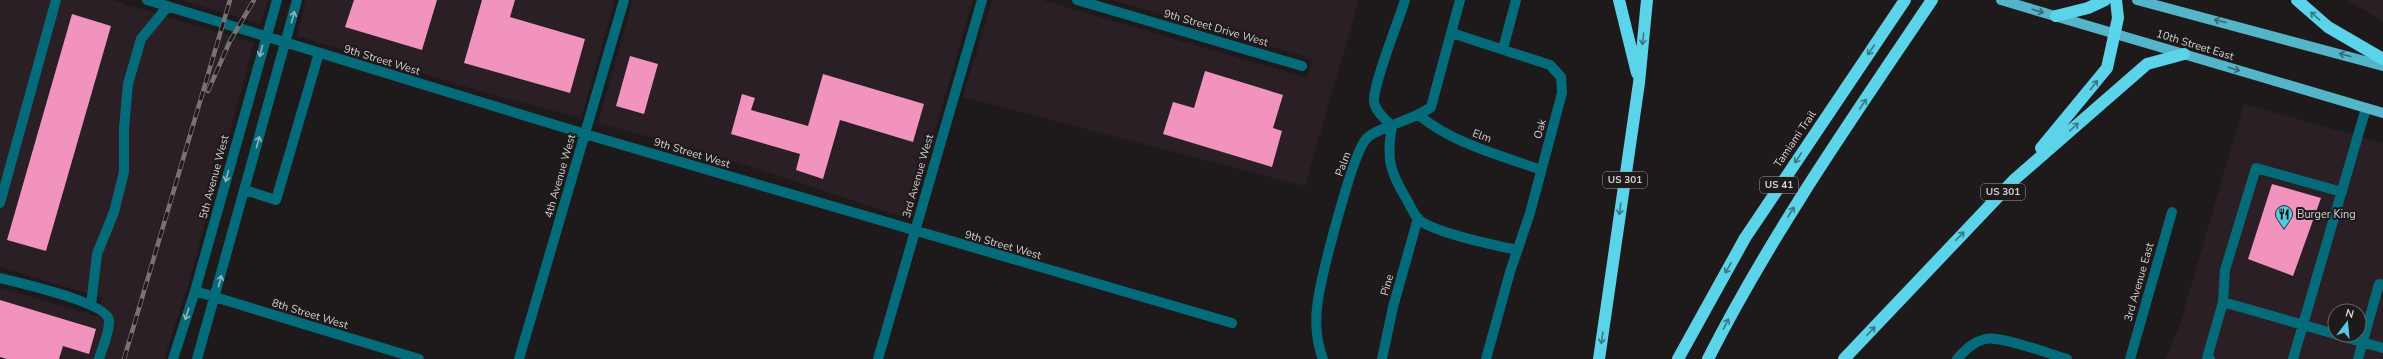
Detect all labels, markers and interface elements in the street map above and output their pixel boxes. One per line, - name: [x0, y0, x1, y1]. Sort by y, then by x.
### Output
- street label: 9th Street Drive West: [1162, 6, 1270, 50]
- one-way arrow: [2031, 8, 2044, 15]
- one-way arrow: [289, 11, 297, 24]
- one-way arrow: [2310, 11, 2320, 20]
- one-way arrow: [2214, 17, 2227, 25]
- street label: 10th Street East: [2154, 26, 2236, 64]
- one-way arrow: [1640, 32, 1647, 45]
- street label: 9th Street West: [342, 41, 422, 79]
- one-way arrow: [257, 44, 264, 57]
- one-way arrow: [1867, 45, 1875, 56]
- one-way arrow: [2339, 51, 2352, 59]
- one-way arrow: [2228, 66, 2241, 73]
- one-way arrow: [2089, 79, 2098, 90]
- one-way arrow: [1859, 98, 1867, 109]
- street label: Tamiami Trail: [1770, 107, 1820, 170]
- street label: Oak: [1530, 117, 1550, 141]
- one-way arrow: [2069, 122, 2079, 131]
- street label: Elm: [1470, 126, 1494, 146]
- street label: 4th Avenue West: [541, 132, 579, 219]
- street label: 3rd Avenue West: [899, 132, 937, 220]
- street label: 5th Avenue West: [196, 133, 232, 221]
- street label: 9th Street West: [652, 134, 732, 172]
- one-way arrow: [255, 136, 262, 149]
- street label: Palm: [1332, 150, 1354, 178]
- one-way arrow: [1794, 152, 1802, 163]
- one-way arrow: [223, 169, 230, 182]
- road number: US 301: [1603, 172, 1647, 188]
- road number: US 41: [1760, 177, 1798, 193]
- road number: US 301: [1981, 184, 2025, 200]
- one-way arrow: [1616, 202, 1624, 215]
- restaurant icon: Burger King: [2274, 204, 2294, 229]
- one-way arrow: [1788, 206, 1796, 218]
- place label: Burger King: [2297, 207, 2356, 222]
- street label: 9th Street West: [963, 227, 1043, 263]
- one-way arrow: [1956, 231, 1965, 242]
- street label: 3rd Avenue East: [2121, 241, 2157, 323]
- one-way arrow: [1723, 262, 1731, 274]
- street label: Pine: [1377, 272, 1397, 297]
- one-way arrow: [217, 275, 224, 288]
- street label: 8th Street West: [270, 295, 350, 333]
- north arrow: [2327, 303, 2367, 343]
- text: N: [2344, 306, 2356, 322]
- one-way arrow: [183, 308, 191, 320]
- one-way arrow: [1722, 319, 1730, 331]
- one-way arrow: [1866, 326, 1876, 336]
- one-way arrow: [1598, 331, 1606, 344]

